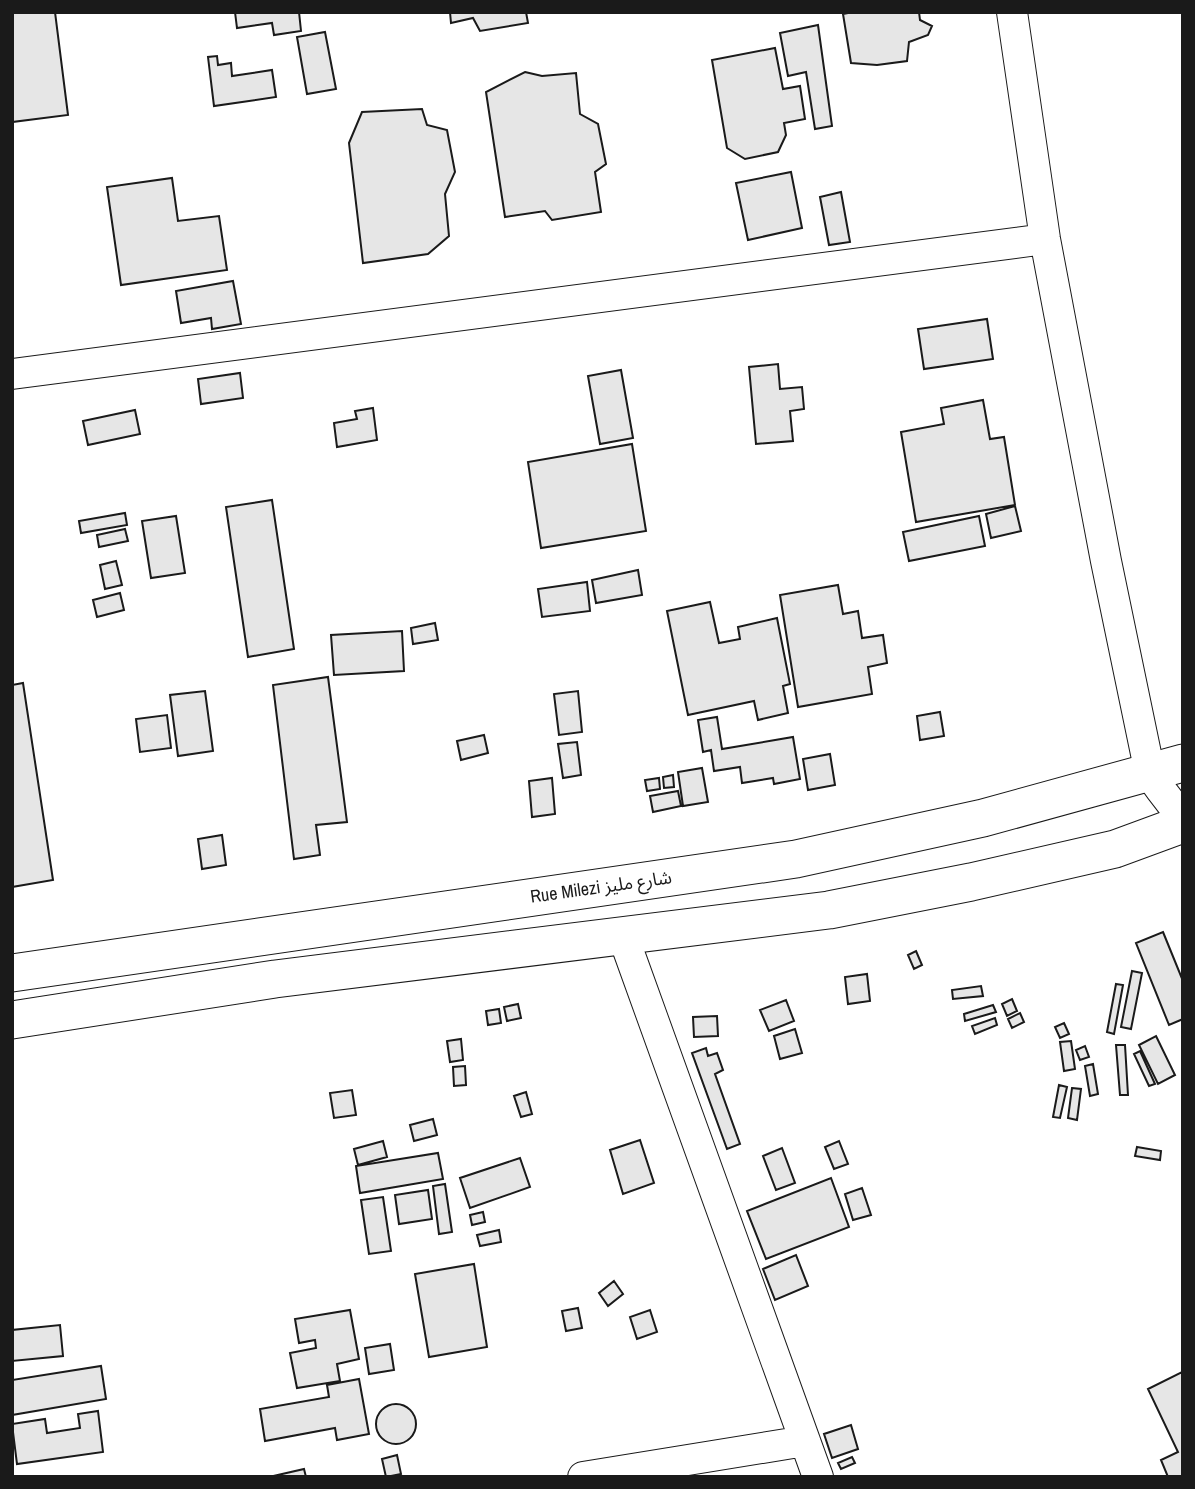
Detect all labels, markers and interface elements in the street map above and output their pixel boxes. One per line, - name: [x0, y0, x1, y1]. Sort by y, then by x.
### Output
- street label: Rue Milezi شارع مليز: [529, 864, 674, 911]

